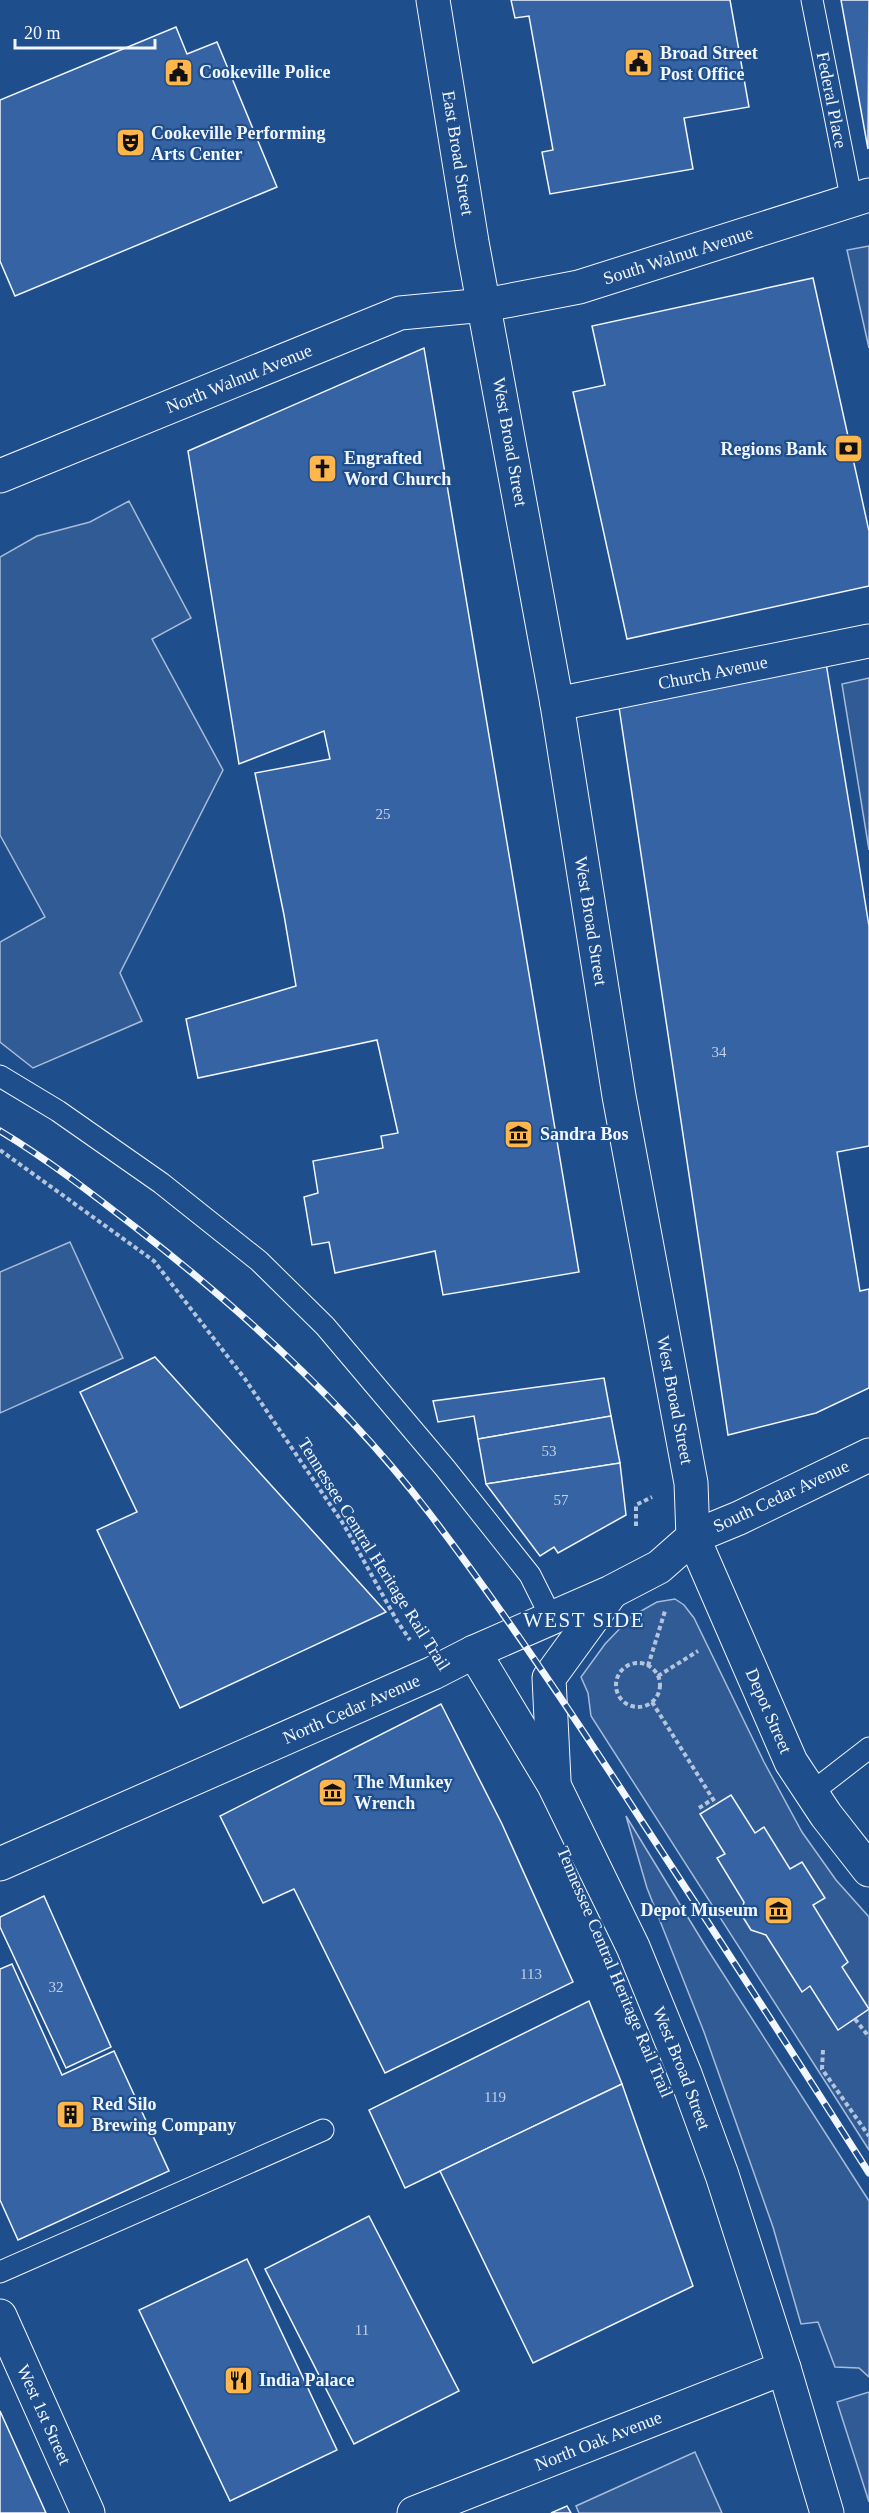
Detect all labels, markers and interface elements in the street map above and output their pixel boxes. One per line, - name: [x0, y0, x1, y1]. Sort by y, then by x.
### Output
- scale bar: [15, 12, 154, 50]
- text: 20 m: [24, 23, 61, 43]
- place label: Broad Street Post Office: [660, 43, 758, 84]
- public building icon: Broad Street Post Office: [623, 47, 655, 79]
- street label: Federal Place: [813, 50, 851, 150]
- public building icon: Cookeville Police: [162, 56, 194, 88]
- place label: Cookeville Police: [199, 62, 330, 82]
- street label: East Broad Street: [438, 89, 478, 217]
- place label: Cookeville Performing Arts Center: [151, 123, 325, 164]
- theatre icon: Cookeville Performing Arts Center: [114, 127, 146, 159]
- street label: South Walnut Avenue: [601, 222, 755, 289]
- street label: North Walnut Avenue: [163, 340, 315, 417]
- street label: West Broad Street: [489, 376, 531, 508]
- bank icon: Regions Bank: [832, 433, 864, 465]
- place label: Regions Bank: [720, 439, 827, 459]
- place label: Engrafted Word Church: [344, 448, 451, 489]
- church icon: Engrafted Word Church: [307, 452, 339, 484]
- street label: Church Avenue: [656, 652, 769, 693]
- house number: 25: [376, 806, 391, 822]
- street label: West Broad Street: [571, 855, 611, 987]
- house number: 34: [712, 1044, 727, 1060]
- museum icon: Sandra Bos: [503, 1118, 535, 1150]
- place label: Sandra Bos: [540, 1124, 629, 1144]
- street label: West Broad Street: [653, 1334, 697, 1466]
- street label: Tennessee Central Heritage Rail Trail: [294, 1434, 454, 1674]
- house number: 53: [542, 1443, 557, 1459]
- street label: South Cedar Avenue: [710, 1456, 852, 1536]
- house number: 57: [554, 1492, 569, 1508]
- district label: WEST SIDE: [523, 1608, 645, 1632]
- street label: Depot Street: [742, 1665, 796, 1756]
- street label: North Cedar Avenue: [280, 1670, 423, 1748]
- place label: The Munkey Wrench: [354, 1772, 453, 1813]
- museum icon: The Munkey Wrench: [317, 1776, 349, 1808]
- street label: Tennessee Central Heritage Rail Trail: [553, 1844, 677, 2100]
- museum icon: Depot Museum: [763, 1894, 795, 1926]
- place label: Depot Museum: [641, 1900, 758, 1920]
- house number: 113: [520, 1966, 542, 1982]
- house number: 32: [49, 1979, 64, 1995]
- street label: West Broad Street: [648, 2004, 715, 2133]
- house number: 119: [484, 2089, 506, 2105]
- place label: Red Silo Brewing Company: [92, 2094, 236, 2135]
- building icon: Red Silo Brewing Company: [55, 2098, 87, 2130]
- house number: 11: [355, 2322, 369, 2338]
- street label: West 1st Street: [13, 2361, 75, 2468]
- restaurant icon: India Palace: [222, 2364, 254, 2396]
- place label: India Palace: [259, 2370, 355, 2390]
- street label: North Oak Avenue: [532, 2407, 665, 2475]

